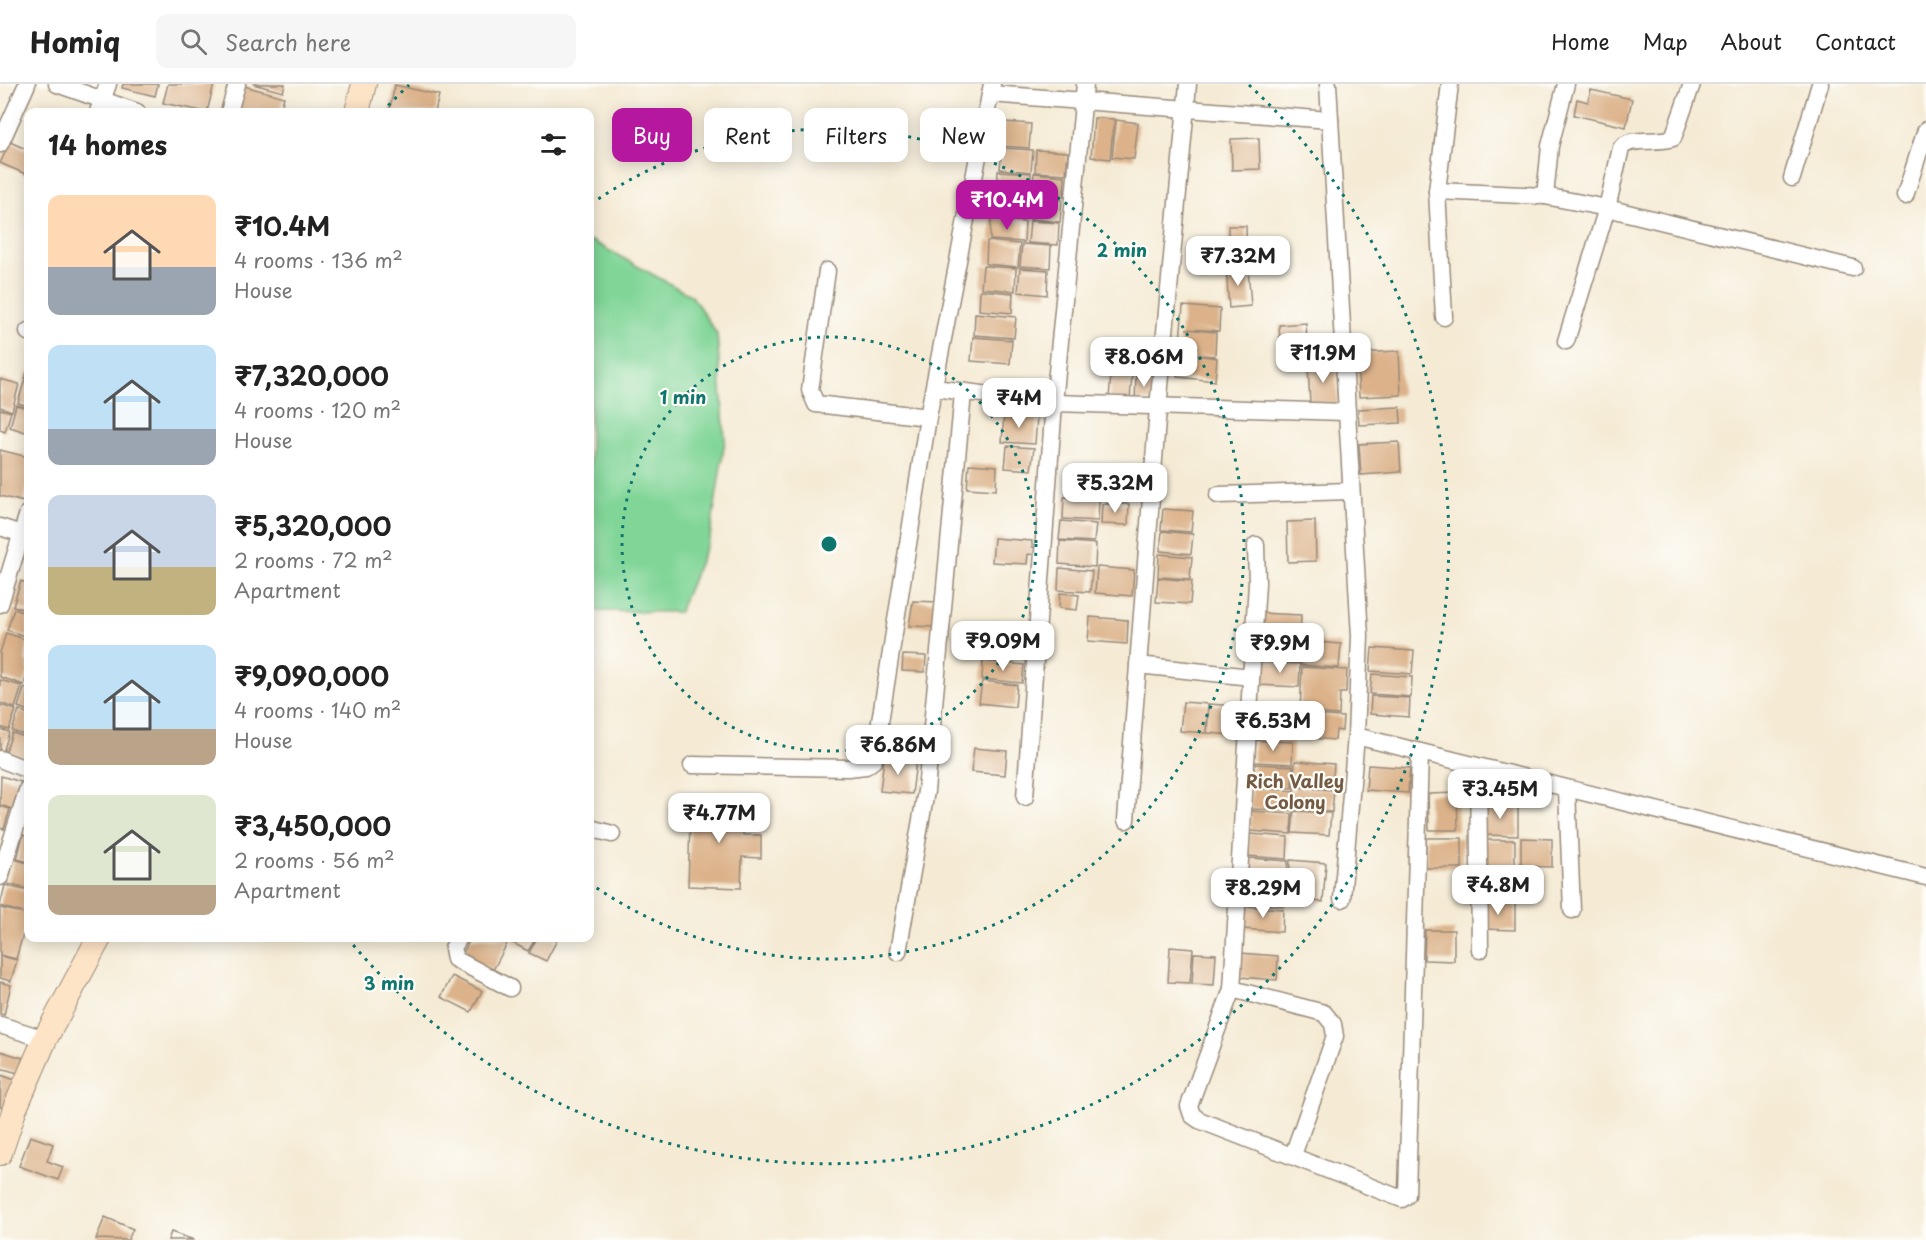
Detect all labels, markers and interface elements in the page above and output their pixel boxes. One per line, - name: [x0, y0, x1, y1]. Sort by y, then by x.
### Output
- search box: [156, 14, 576, 68]
- text: Homiq: [30, 20, 120, 63]
- icon: search: [177, 25, 210, 58]
- text: Search here: [225, 25, 351, 58]
- text: Home: [1551, 25, 1610, 57]
- text: Map: [1643, 25, 1688, 57]
- text: About: [1721, 25, 1782, 57]
- text: Contact: [1815, 25, 1896, 57]
- chip: Buy: [612, 108, 692, 162]
- chip: Rent: [704, 108, 792, 162]
- chip: Filters: [804, 108, 908, 162]
- chip: New: [920, 108, 1006, 162]
- text: 14 homes: [48, 125, 167, 164]
- icon: filters: [537, 128, 570, 161]
- pin: ₹10.4M: [958, 180, 1056, 231]
- text: ₹10.4M: [970, 184, 1044, 214]
- text: ₹10.4M: [234, 206, 330, 245]
- icon: home: [96, 219, 168, 291]
- text: 2 min: [1097, 236, 1147, 263]
- pin: ₹7.32M: [1189, 236, 1287, 287]
- text: ₹7.32M: [1200, 240, 1276, 270]
- text: 4 rooms · 136 m²: [234, 245, 403, 275]
- text: House: [234, 275, 293, 305]
- pin: ₹11.9M: [1274, 333, 1372, 384]
- pin: ₹8.06M: [1095, 337, 1193, 388]
- text: ₹11.9M: [1290, 337, 1356, 367]
- text: ₹8.06M: [1104, 341, 1184, 371]
- text: ₹7,320,000: [234, 356, 389, 395]
- icon: home: [96, 369, 168, 441]
- pin: ₹4M: [990, 378, 1048, 429]
- text: ₹4M: [996, 382, 1042, 412]
- text: 1 min: [660, 383, 706, 410]
- text: 4 rooms · 120 m²: [234, 395, 401, 425]
- text: House: [234, 425, 293, 455]
- pin: ₹5.32M: [1066, 463, 1164, 514]
- text: ₹5.32M: [1076, 467, 1154, 497]
- text: ₹5,320,000: [234, 506, 391, 545]
- icon: home: [96, 519, 168, 591]
- centre of rings: [819, 534, 839, 554]
- text: 2 rooms · 72 m²: [234, 545, 393, 575]
- text: Apartment: [234, 575, 341, 605]
- pin: ₹9.09M: [954, 621, 1052, 672]
- pin: ₹9.9M: [1238, 623, 1322, 674]
- text: ₹9.09M: [965, 625, 1041, 655]
- text: ₹9.9M: [1250, 627, 1310, 657]
- text: ₹9,090,000: [234, 656, 389, 695]
- icon: home: [96, 669, 168, 741]
- text: 4 rooms · 140 m²: [234, 695, 401, 725]
- pin: ₹6.53M: [1224, 701, 1322, 752]
- text: ₹6.53M: [1235, 705, 1311, 735]
- text: House: [234, 725, 293, 755]
- pin: ₹6.86M: [849, 725, 947, 776]
- text: ₹6.86M: [860, 729, 936, 759]
- district label: Rich Valley Colony: [1246, 767, 1344, 815]
- pin: ₹3.45M: [1451, 769, 1549, 820]
- text: ₹3.45M: [1462, 773, 1538, 803]
- pin: ₹4.77M: [670, 793, 768, 844]
- text: ₹4.77M: [682, 797, 756, 827]
- text: ₹3,450,000: [234, 806, 391, 845]
- icon: home: [96, 819, 168, 891]
- text: 2 rooms · 56 m²: [234, 845, 395, 875]
- pin: ₹4.8M: [1456, 865, 1540, 916]
- pin: ₹8.29M: [1214, 868, 1312, 919]
- text: ₹4.8M: [1466, 869, 1530, 899]
- text: ₹8.29M: [1225, 872, 1301, 902]
- text: Apartment: [234, 875, 341, 905]
- text: 3 min: [364, 969, 414, 996]

